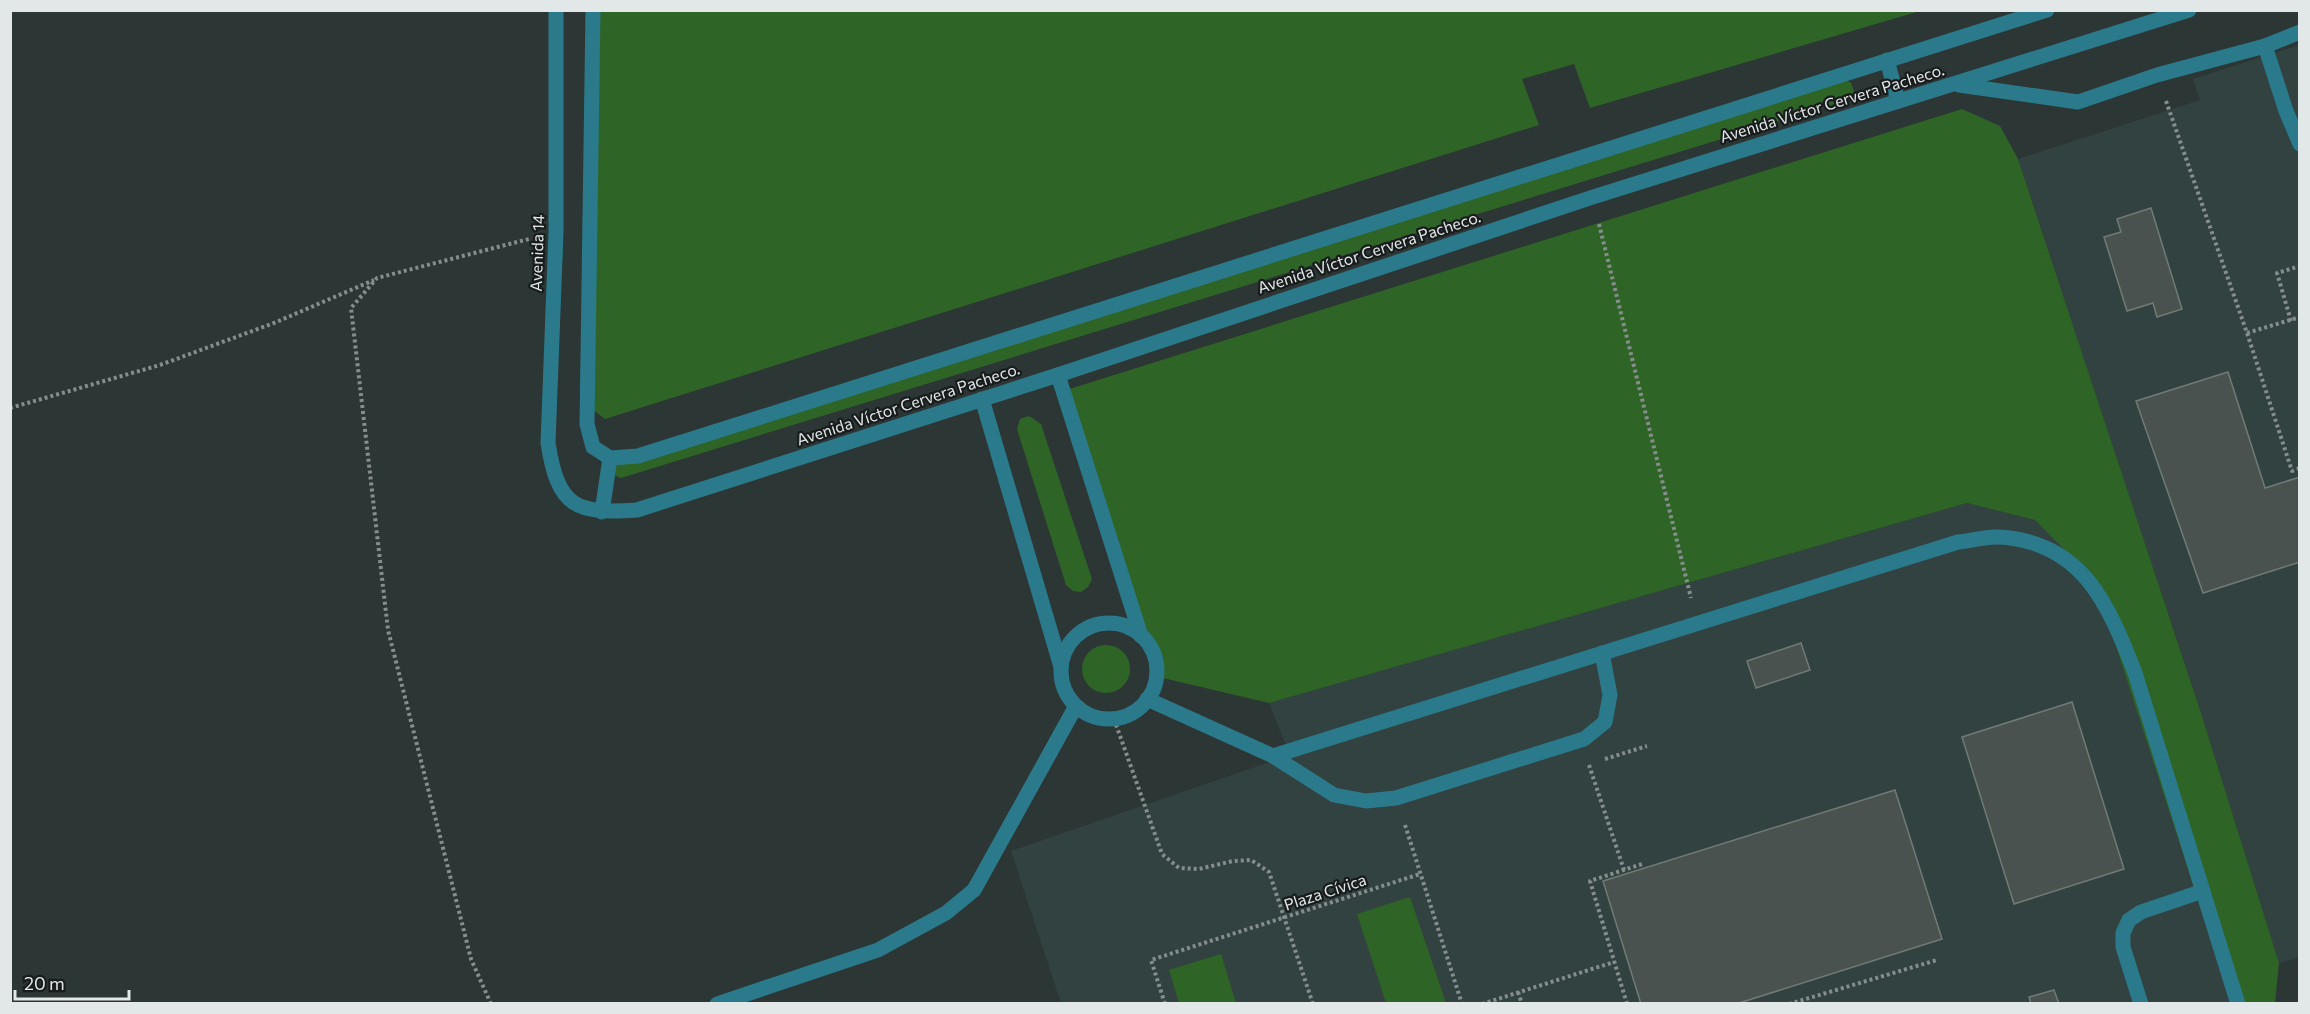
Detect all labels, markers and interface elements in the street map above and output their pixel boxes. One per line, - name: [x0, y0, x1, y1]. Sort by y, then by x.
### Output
- street label: Avenida Víctor Cervera Pacheco.: [1717, 59, 1946, 146]
- street label: Avenida Víctor Cervera Pacheco.: [1255, 206, 1483, 297]
- street label: Avenida 14: [526, 214, 547, 292]
- street label: Avenida Víctor Cervera Pacheco.: [794, 358, 1022, 449]
- street label: Plaza Cívica: [1281, 869, 1368, 914]
- scale bar: [15, 963, 129, 1001]
- text: 20 m: [24, 972, 65, 994]

